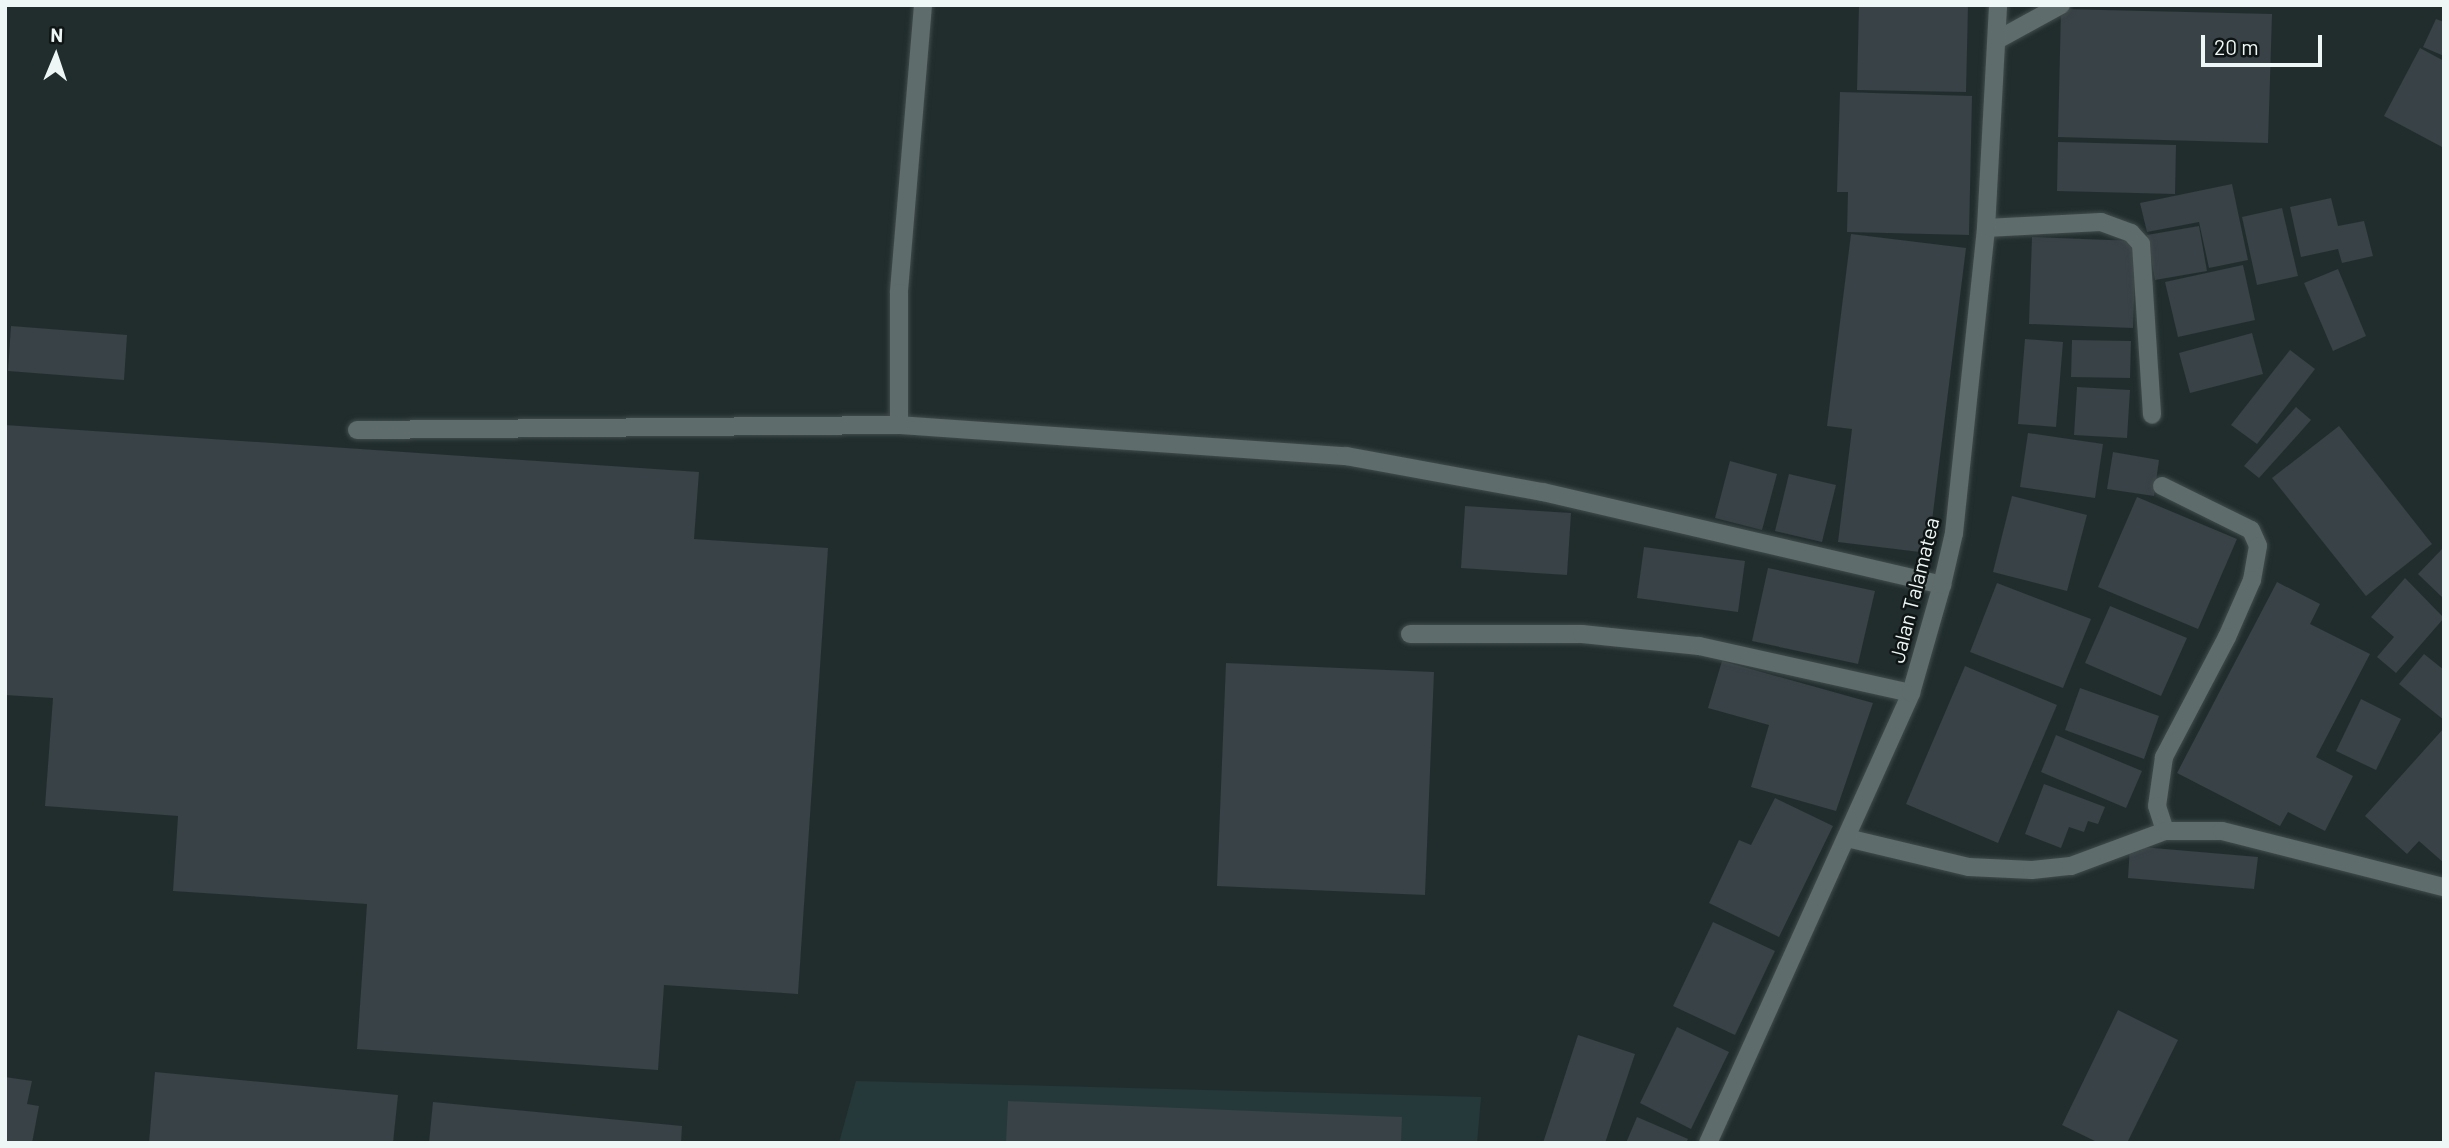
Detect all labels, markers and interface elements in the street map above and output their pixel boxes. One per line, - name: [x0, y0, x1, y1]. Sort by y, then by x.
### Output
- north arrow: [21, 21, 91, 91]
- scale bar: [2204, 21, 2325, 65]
- text: N: [50, 23, 63, 46]
- text: 20 m: [2214, 34, 2259, 59]
- street label: Jalan Talamatea: [1884, 515, 1944, 665]

